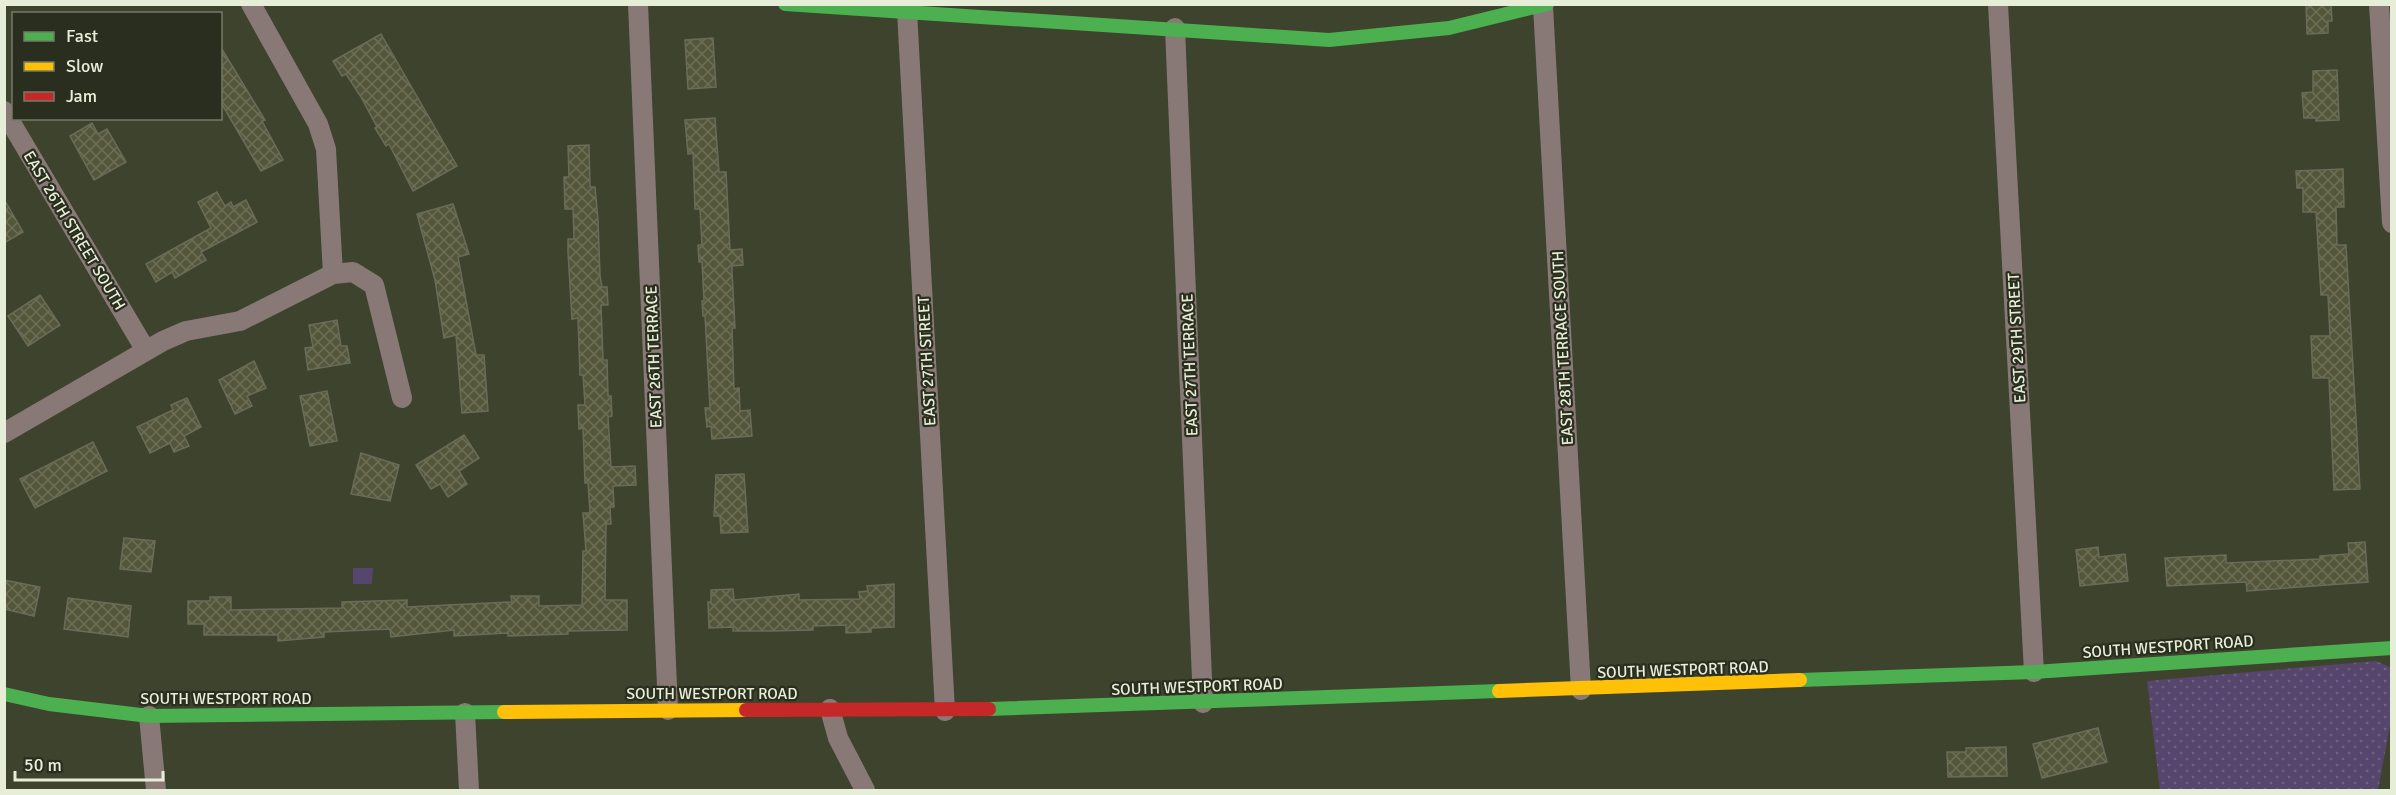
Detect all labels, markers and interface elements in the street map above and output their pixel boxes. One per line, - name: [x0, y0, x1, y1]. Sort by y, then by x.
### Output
- legend: [12, 12, 222, 120]
- text: Fast: [66, 25, 98, 47]
- text: Slow: [66, 55, 103, 77]
- text: Jam: [66, 85, 97, 107]
- street label: EAST 26TH STREET SOUTH: [19, 147, 130, 314]
- street label: EAST 28TH TERRACE SOUTH: [1548, 250, 1578, 446]
- street label: EAST 29TH STREET: [2004, 272, 2030, 403]
- street label: EAST 26TH TERRACE: [642, 285, 666, 429]
- street label: EAST 27TH TERRACE: [1178, 293, 1202, 437]
- street label: EAST 27TH STREET: [914, 295, 940, 426]
- street label: SOUTH WESTPORT ROAD: [2082, 631, 2254, 663]
- street label: SOUTH WESTPORT ROAD: [1597, 657, 1769, 683]
- street label: SOUTH WESTPORT ROAD: [1111, 674, 1283, 700]
- street label: SOUTH WESTPORT ROAD: [626, 684, 798, 704]
- street label: SOUTH WESTPORT ROAD: [140, 689, 312, 709]
- scale bar: [15, 744, 164, 782]
- text: 50 m: [24, 754, 62, 776]

